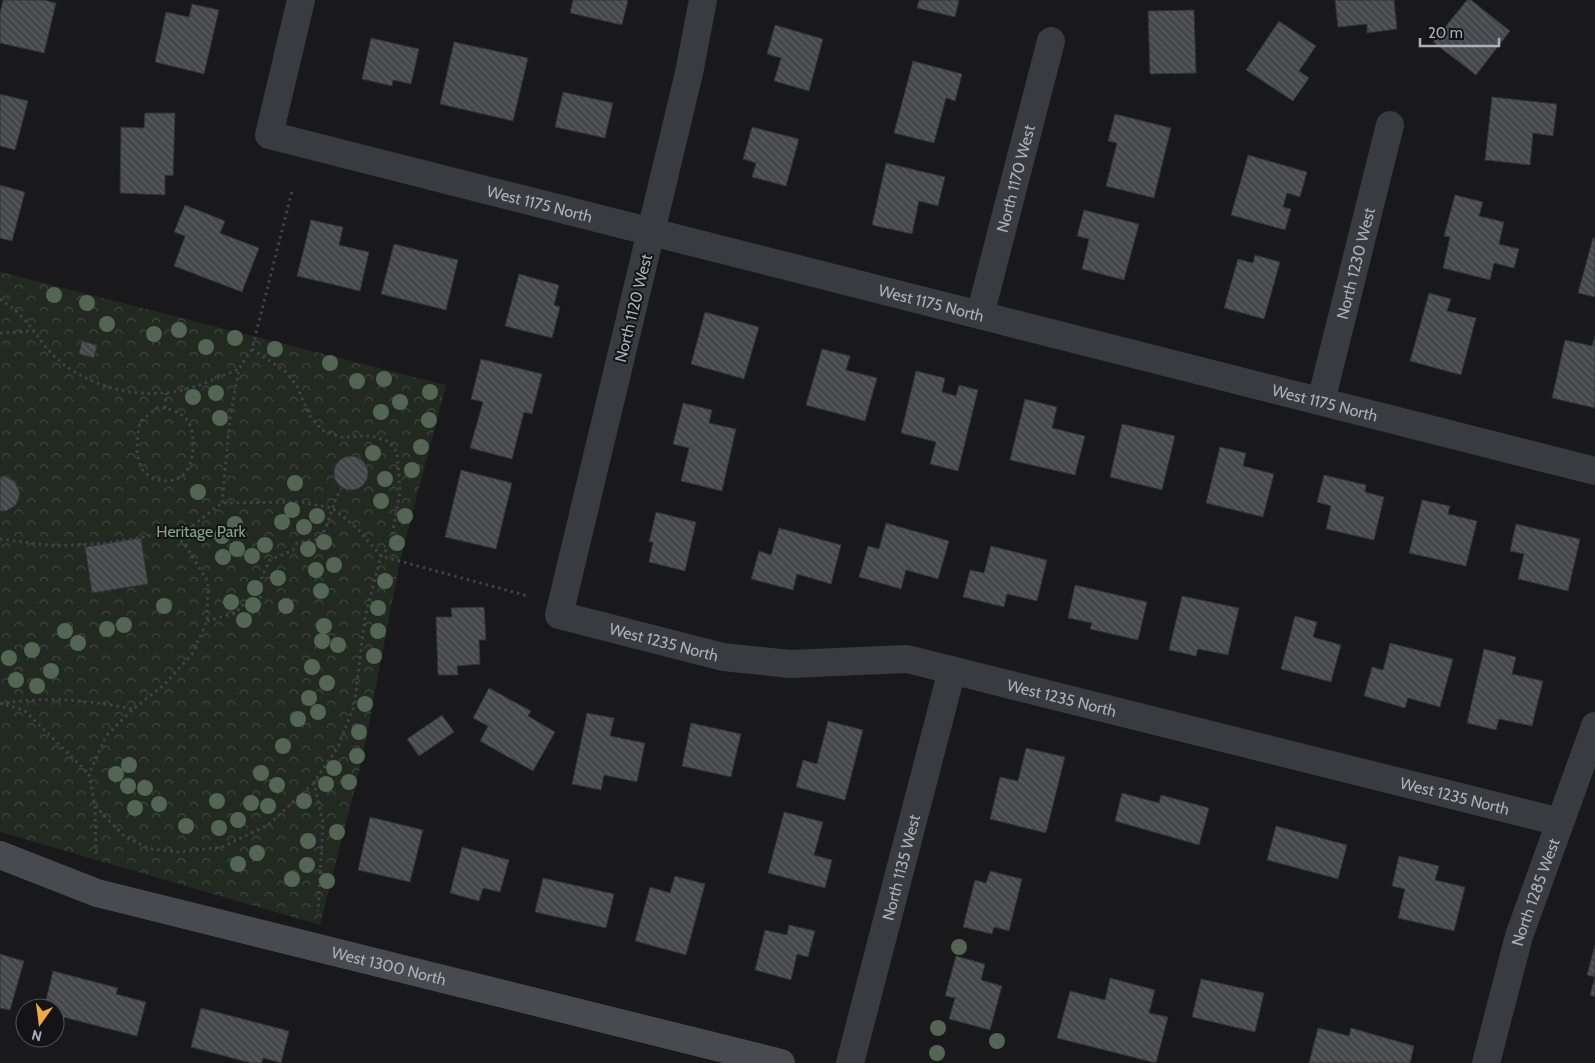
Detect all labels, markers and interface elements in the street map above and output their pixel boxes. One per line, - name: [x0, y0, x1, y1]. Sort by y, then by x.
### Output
- scale bar: [1420, 15, 1499, 47]
- text: 20 m: [1428, 24, 1463, 42]
- street label: North 1170 West: [993, 122, 1039, 234]
- street label: West 1175 North: [485, 182, 594, 227]
- street label: North 1230 West: [1333, 205, 1379, 321]
- street label: North 1120 West: [611, 251, 656, 364]
- street label: West 1175 North: [876, 281, 986, 326]
- street label: West 1175 North: [1270, 381, 1380, 426]
- park label: Heritage Park: [156, 522, 247, 541]
- street label: West 1235 North: [607, 619, 720, 665]
- street label: West 1235 North: [1005, 675, 1118, 721]
- street label: West 1235 North: [1398, 773, 1511, 819]
- street label: North 1135 West: [878, 812, 924, 923]
- street label: North 1285 West: [1508, 835, 1564, 948]
- street label: West 1300 North: [330, 943, 448, 989]
- north arrow: [15, 998, 65, 1048]
- text: N: [30, 1026, 44, 1046]

